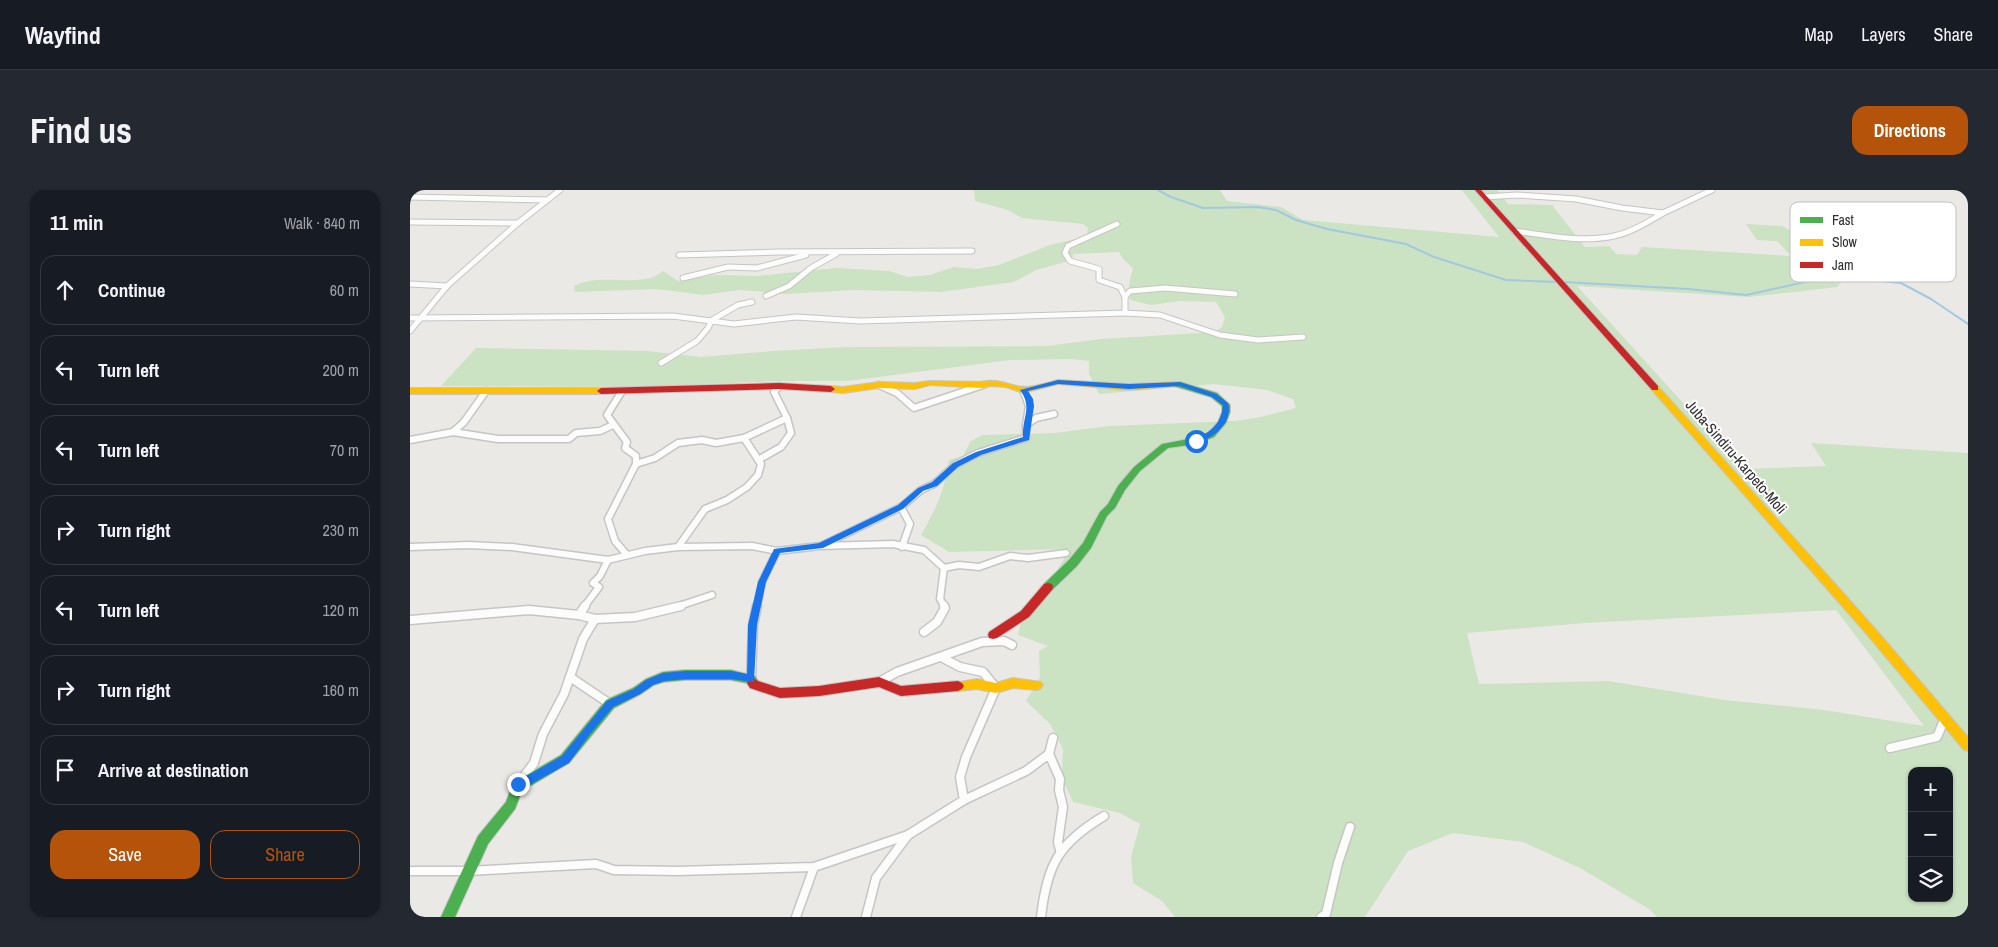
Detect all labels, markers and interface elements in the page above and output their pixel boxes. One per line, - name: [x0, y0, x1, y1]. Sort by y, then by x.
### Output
- text: Wayfind: [25, 19, 101, 51]
- text: Map: [1805, 22, 1833, 47]
- text: Layers: [1861, 22, 1906, 47]
- text: Share: [1934, 22, 1973, 47]
- button: Directions: [1852, 106, 1968, 155]
- text: Find us: [30, 107, 132, 154]
- legend: [1790, 202, 1956, 282]
- text: 11 min: [50, 208, 104, 237]
- text: Fast: [1832, 211, 1854, 229]
- text: Walk · 840 m: [284, 212, 360, 234]
- text: Slow: [1832, 233, 1858, 251]
- text: Jam: [1832, 256, 1854, 274]
- icon: ahead: [51, 276, 79, 304]
- text: Continue: [98, 277, 166, 303]
- text: 60 m: [330, 279, 359, 301]
- icon: left: [51, 356, 79, 384]
- text: Turn left: [98, 357, 159, 383]
- text: 200 m: [323, 359, 359, 381]
- street label: Juba-Sindiru-Karpeto-Moli: [1681, 395, 1792, 518]
- route start: [1185, 430, 1208, 453]
- icon: left: [51, 436, 79, 464]
- text: Turn left: [98, 437, 159, 463]
- text: 70 m: [330, 439, 359, 461]
- icon: right: [51, 516, 79, 544]
- text: Turn right: [98, 517, 170, 543]
- text: 230 m: [323, 519, 359, 541]
- icon: left: [51, 596, 79, 624]
- text: Turn left: [98, 597, 159, 623]
- text: 120 m: [323, 599, 359, 621]
- icon: right: [51, 676, 79, 704]
- text: Turn right: [98, 677, 170, 703]
- text: 160 m: [323, 679, 359, 701]
- icon: arrive: [51, 756, 79, 784]
- text: Arrive at destination: [98, 757, 249, 783]
- map controls: [1908, 767, 1953, 902]
- button: +: [1908, 767, 1953, 812]
- route end: [507, 773, 530, 796]
- button: −: [1908, 812, 1953, 857]
- button: Save: [50, 830, 200, 879]
- button: Share: [210, 830, 360, 879]
- button: layers: [1908, 857, 1953, 902]

